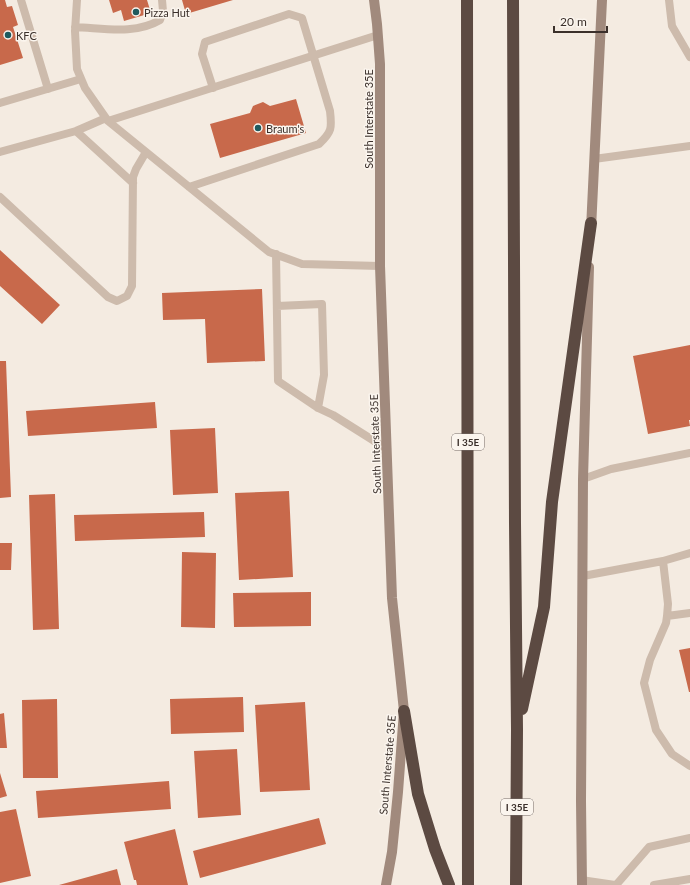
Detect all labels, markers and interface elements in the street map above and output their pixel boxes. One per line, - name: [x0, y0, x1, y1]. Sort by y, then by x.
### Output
- place label: Pizza Hut: [144, 6, 190, 19]
- marker: Pizza Hut: [131, 7, 141, 17]
- scale bar: [554, 8, 607, 34]
- text: 20 m: [560, 14, 587, 29]
- place label: KFC: [16, 29, 37, 42]
- marker: KFC: [3, 30, 13, 40]
- street label: South Interstate 35E: [362, 69, 375, 169]
- place label: Braum's: [266, 122, 305, 135]
- marker: Braum's: [253, 123, 263, 133]
- street label: South Interstate 35E: [367, 394, 383, 494]
- road number: I 35E: [452, 434, 484, 450]
- street label: South Interstate 35E: [376, 715, 398, 815]
- road number: I 35E: [501, 799, 533, 815]

